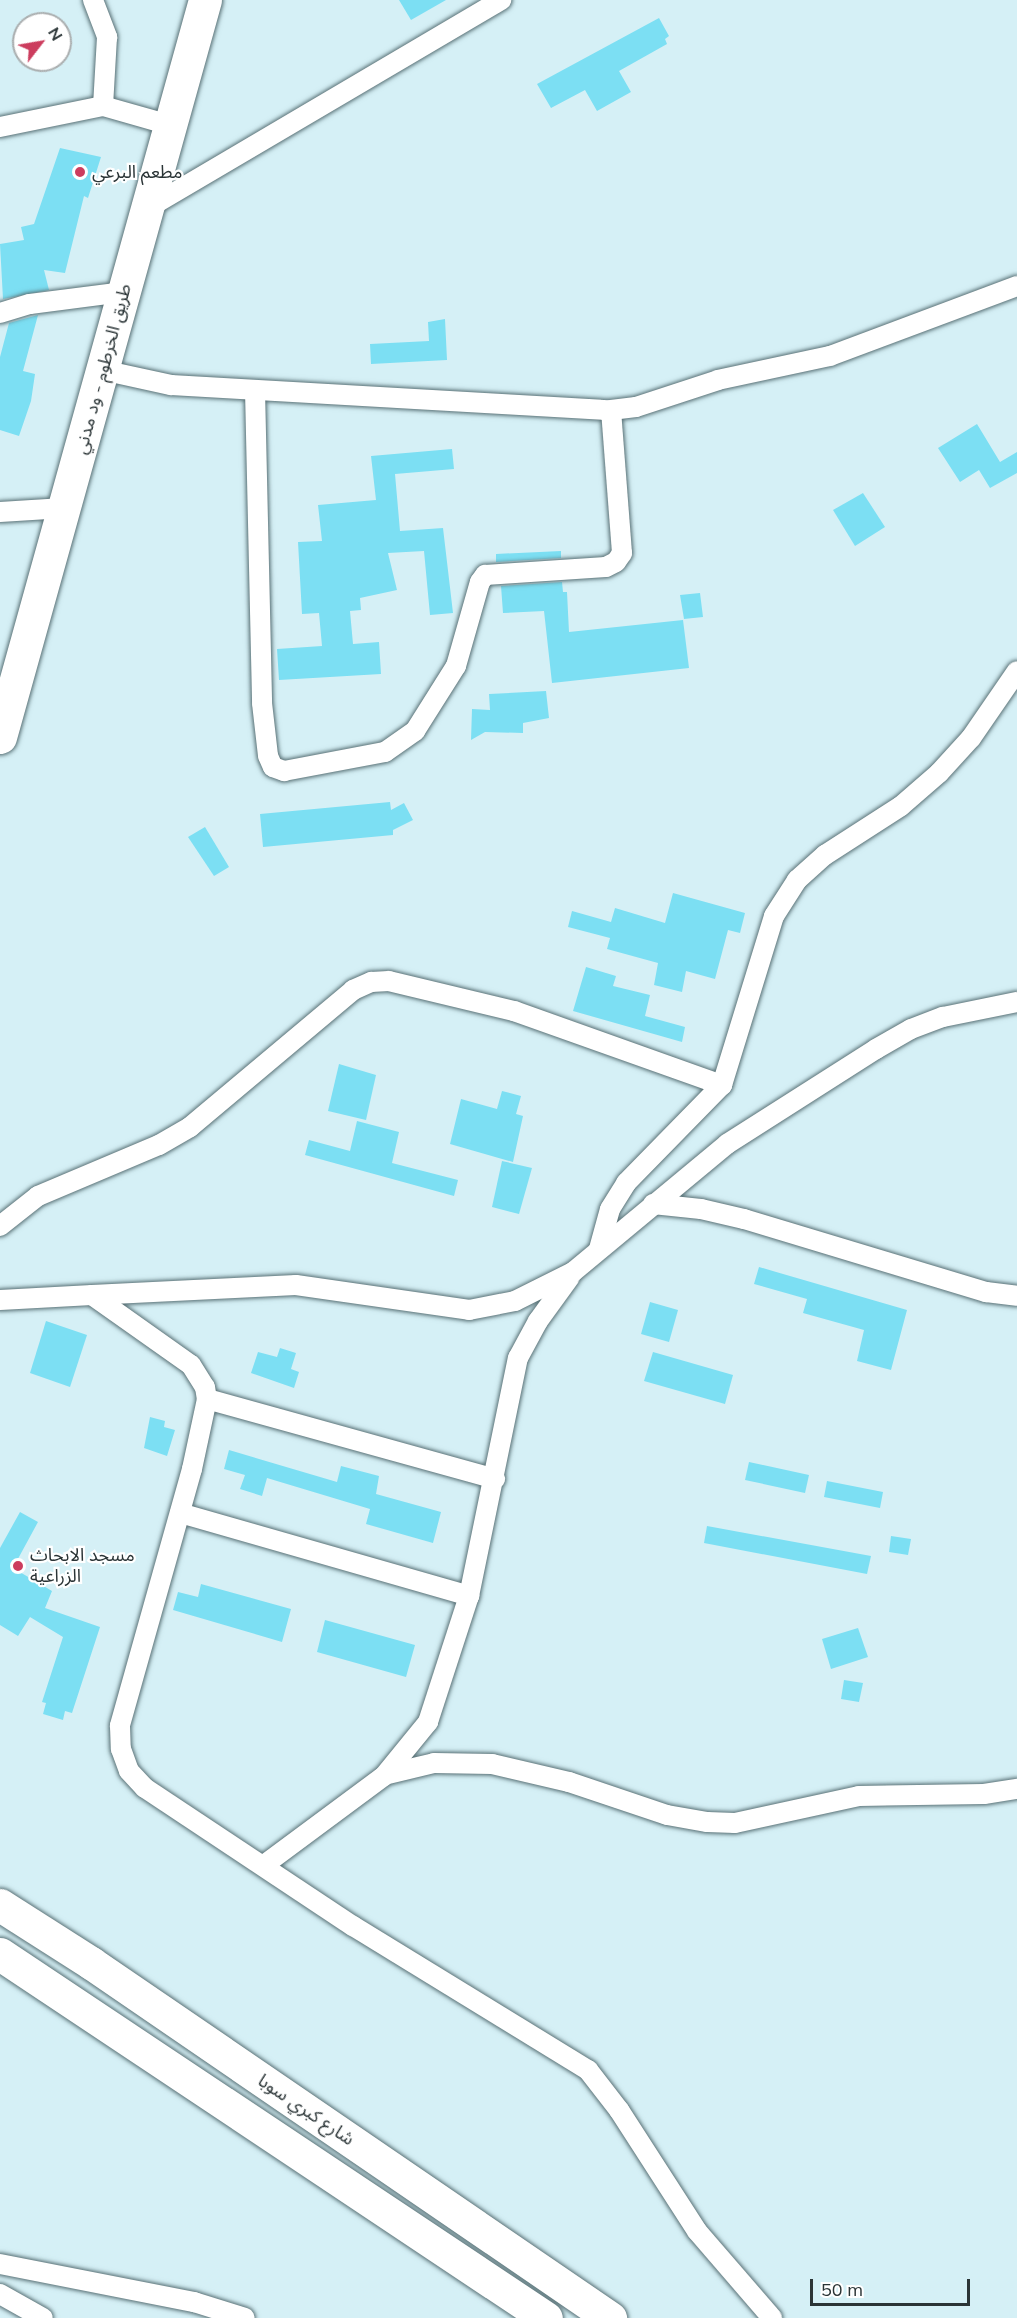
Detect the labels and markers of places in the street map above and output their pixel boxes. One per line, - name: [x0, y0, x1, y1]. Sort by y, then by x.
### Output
- place label: مطعم البرعي: [92, 161, 183, 183]
- marker: مطعم البرعي: [73, 165, 87, 179]
- place label: مسجد الابحاث الزراعية: [30, 1545, 135, 1588]
- marker: مسجد الابحاث الزراعية: [11, 1559, 25, 1573]

